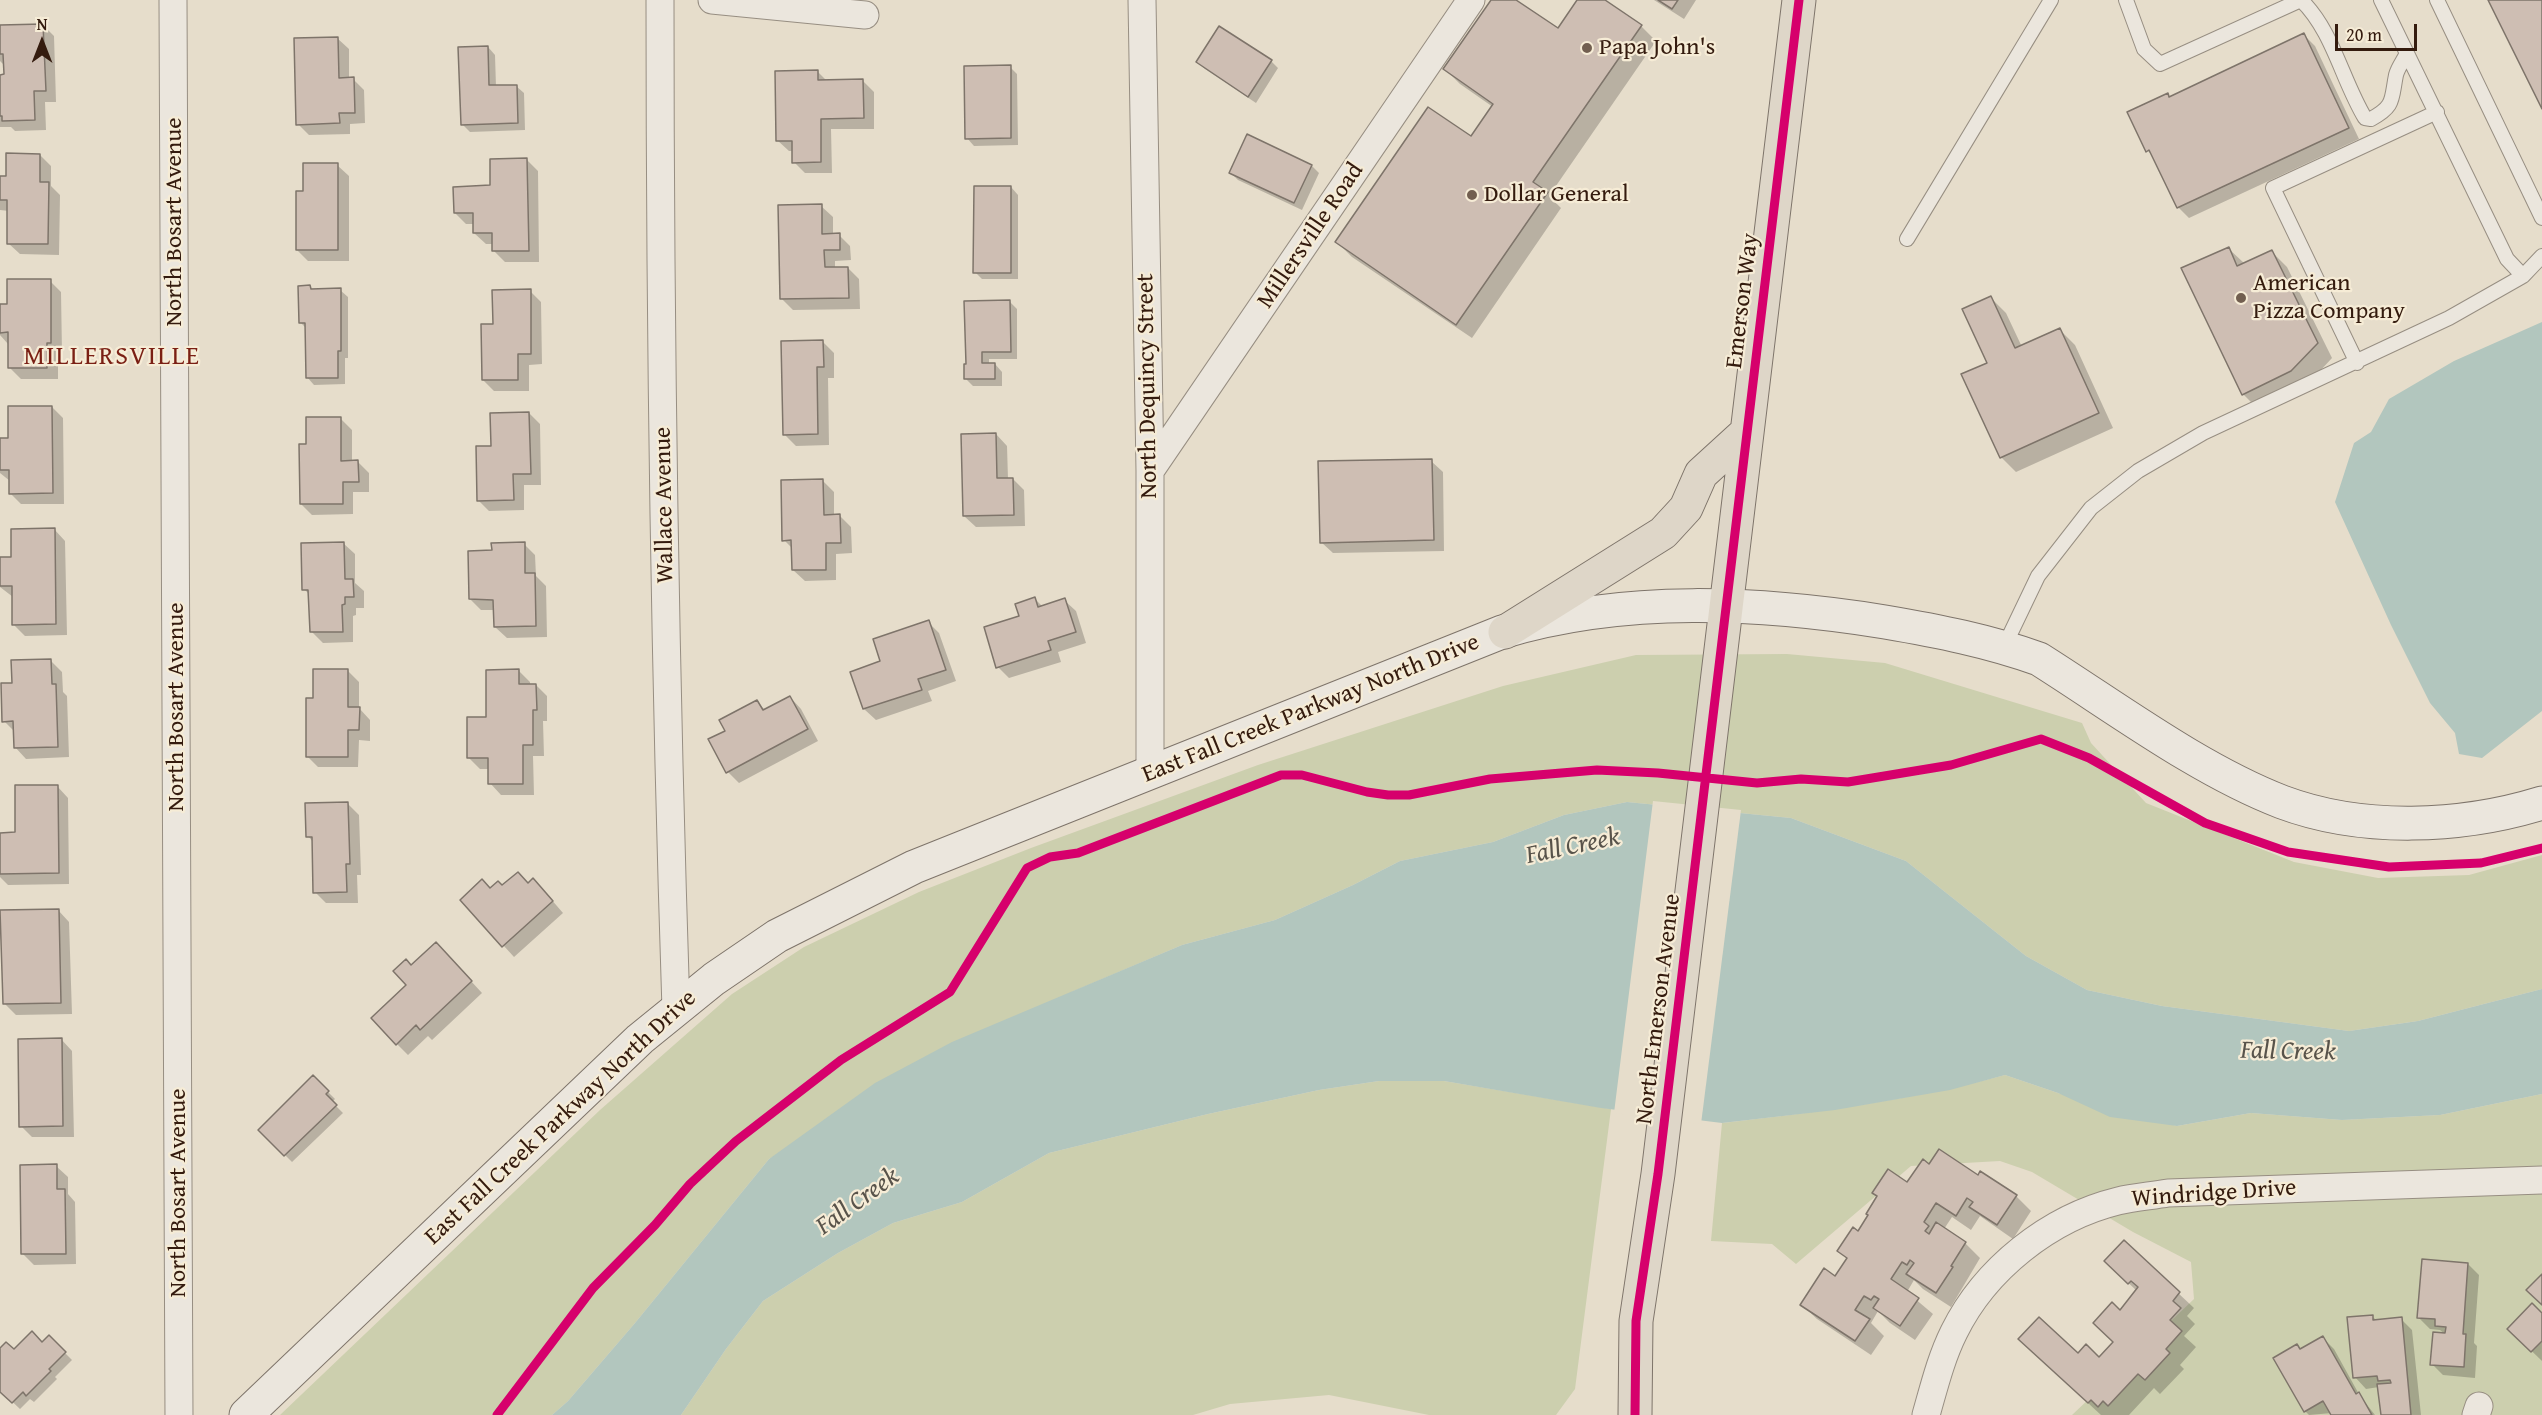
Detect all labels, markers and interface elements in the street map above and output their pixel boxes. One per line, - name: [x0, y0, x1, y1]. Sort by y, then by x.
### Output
- north arrow: [12, 12, 72, 72]
- text: N: [37, 12, 47, 36]
- scale bar: [2338, 12, 2420, 50]
- text: 20 m: [2346, 21, 2382, 48]
- place label: Papa John's: [1599, 34, 1715, 62]
- marker: Papa John's: [1580, 41, 1594, 55]
- street label: North Bosart Avenue: [161, 117, 189, 327]
- street label: Millersville Road: [1252, 158, 1370, 314]
- place label: Dollar General: [1484, 181, 1629, 209]
- marker: Dollar General: [1465, 188, 1479, 202]
- street label: Emerson Way: [1720, 232, 1766, 370]
- place label: American Pizza Company: [2253, 270, 2405, 326]
- street label: North Dequincy Street: [1132, 273, 1164, 499]
- marker: American Pizza Company: [2234, 291, 2248, 305]
- district label: MILLERSVILLE: [24, 341, 200, 373]
- street label: Wallace Avenue: [649, 426, 681, 584]
- street label: North Bosart Avenue: [163, 602, 191, 812]
- street label: East Fall Creek Parkway North Drive: [1138, 628, 1484, 790]
- water label: Fall Creek: [1523, 822, 1623, 872]
- street label: North Emerson Avenue: [1631, 892, 1687, 1126]
- street label: East Fall Creek Parkway North Drive: [419, 984, 703, 1252]
- water label: Fall Creek: [2240, 1036, 2336, 1068]
- street label: North Bosart Avenue: [165, 1088, 193, 1298]
- water label: Fall Creek: [810, 1161, 906, 1243]
- street label: Windridge Drive: [2131, 1174, 2297, 1214]

